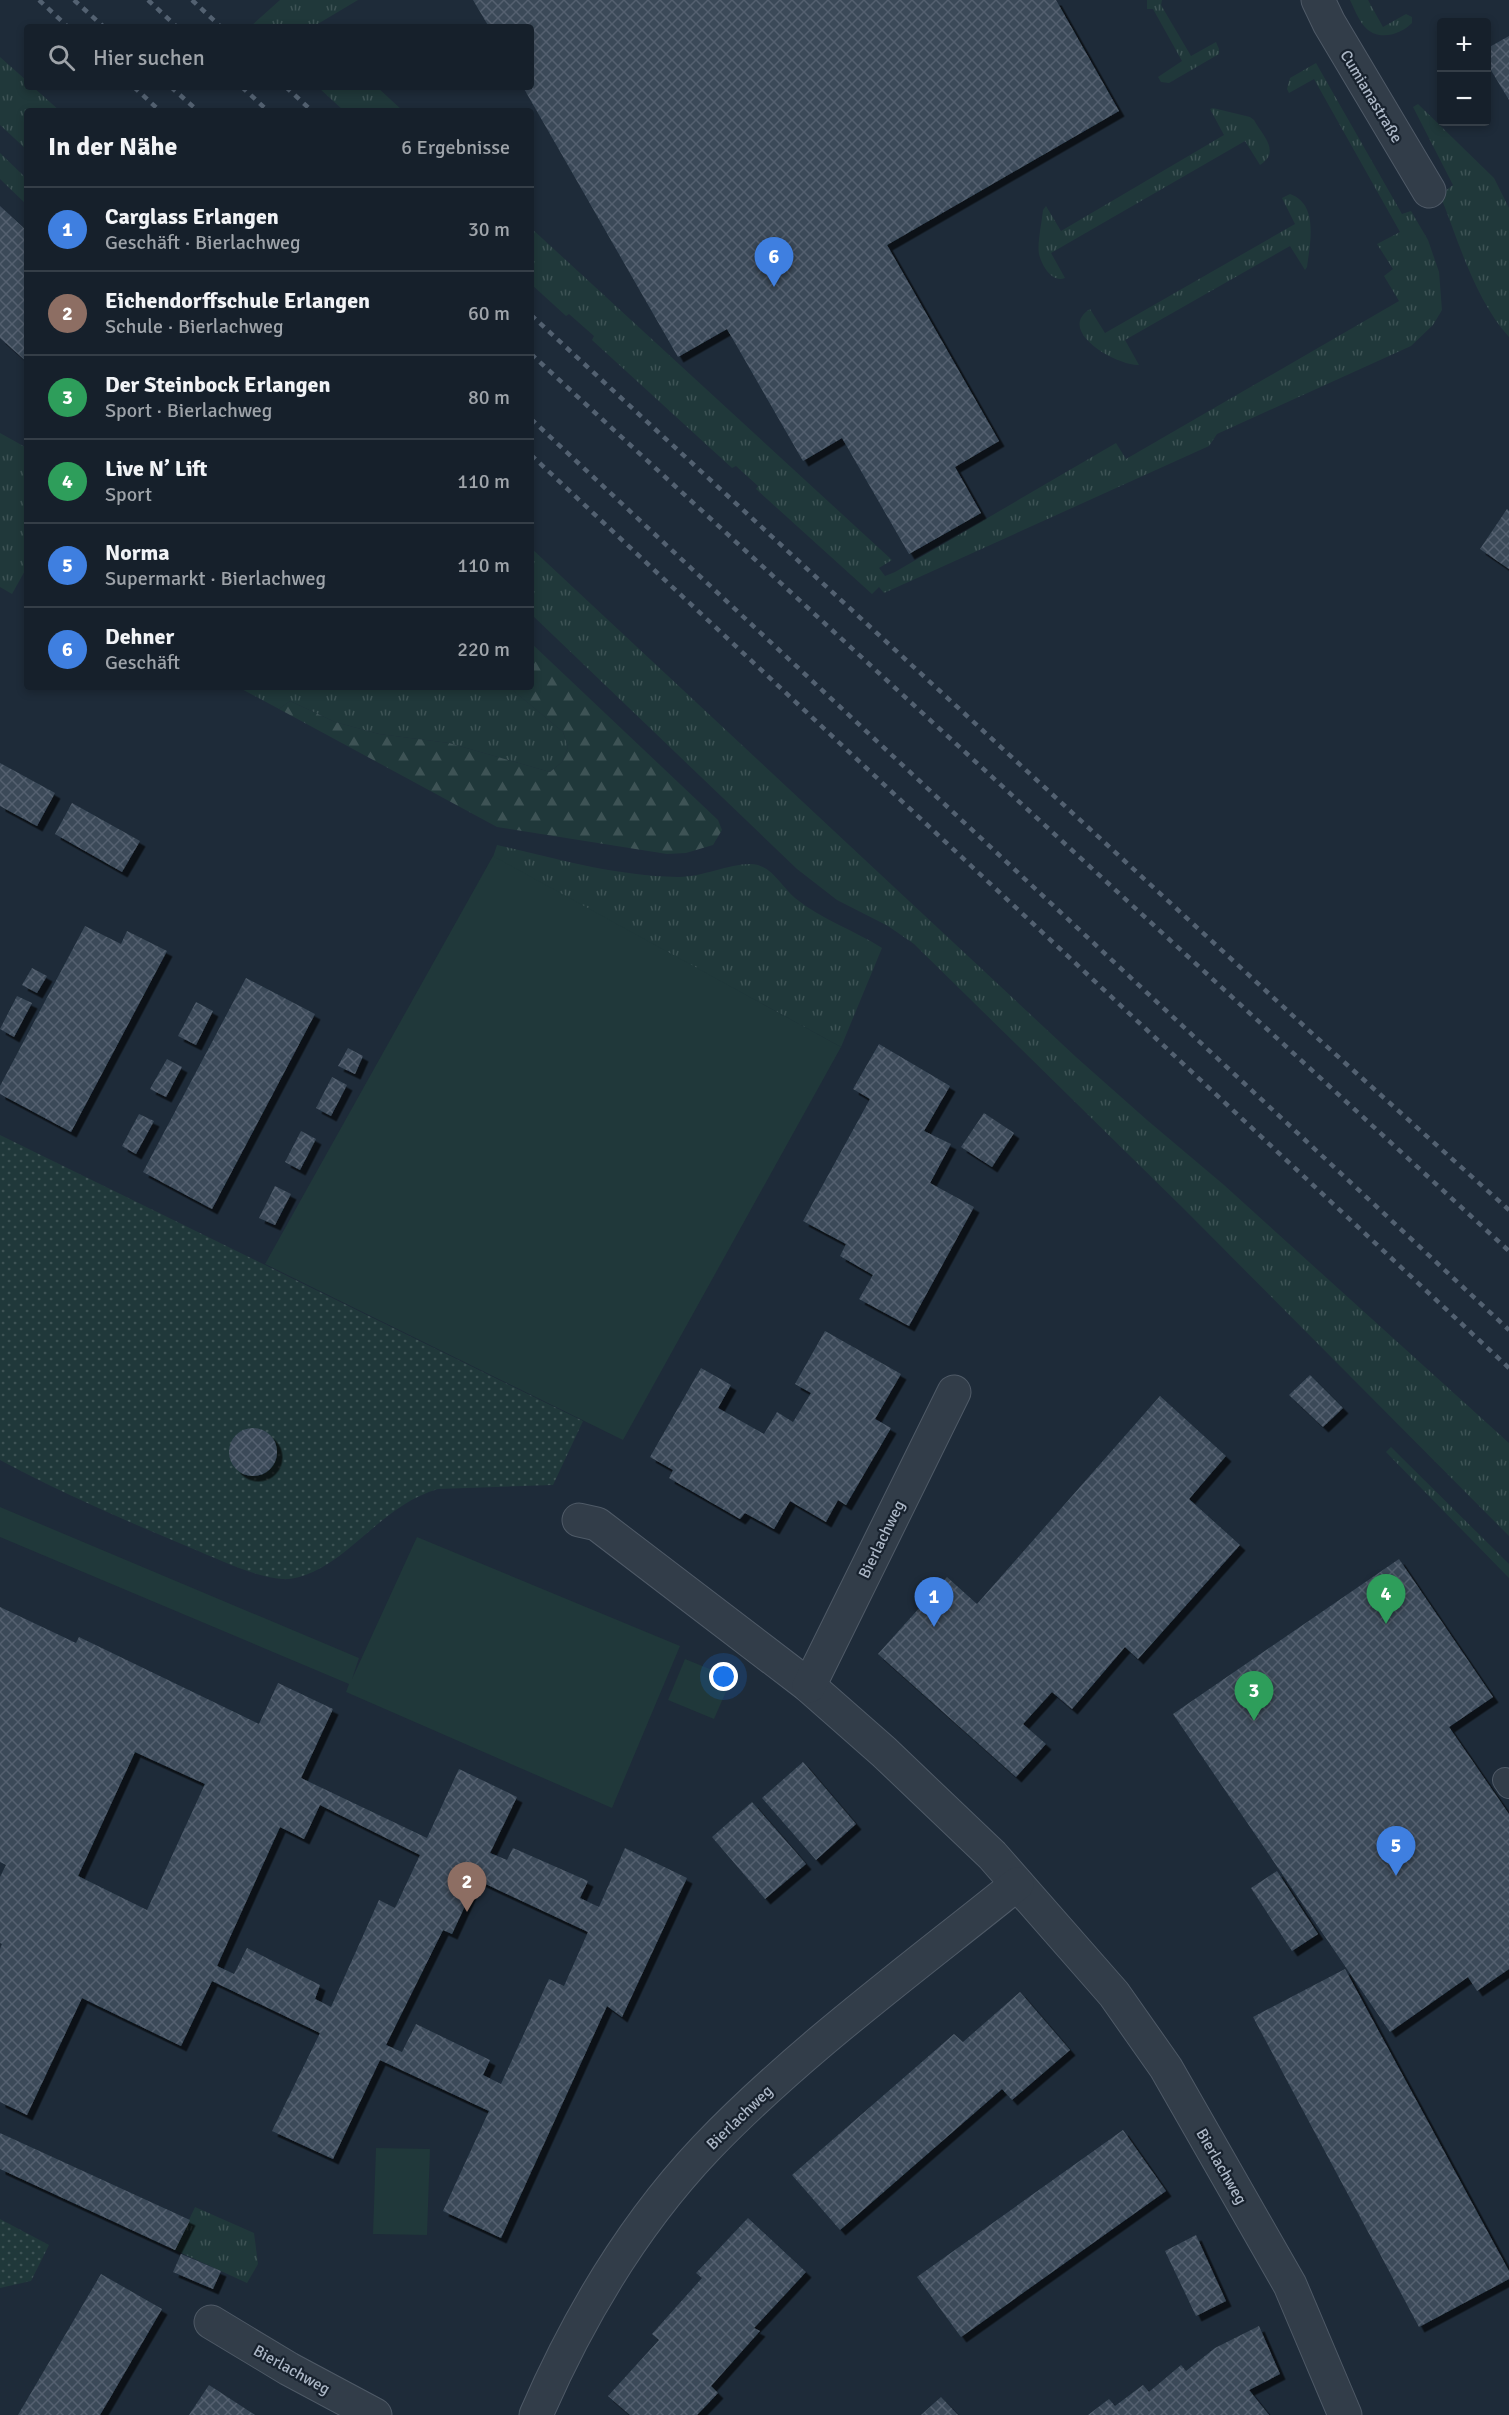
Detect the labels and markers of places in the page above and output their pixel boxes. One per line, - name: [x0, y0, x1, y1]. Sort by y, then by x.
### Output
- pin: 6: [754, 238, 794, 287]
- pin: 4: [1366, 1574, 1406, 1624]
- pin: 1: [914, 1578, 954, 1627]
- pin: 3: [1234, 1672, 1274, 1721]
- pin: 5: [1376, 1826, 1416, 1876]
- pin: 2: [448, 1862, 486, 1912]

